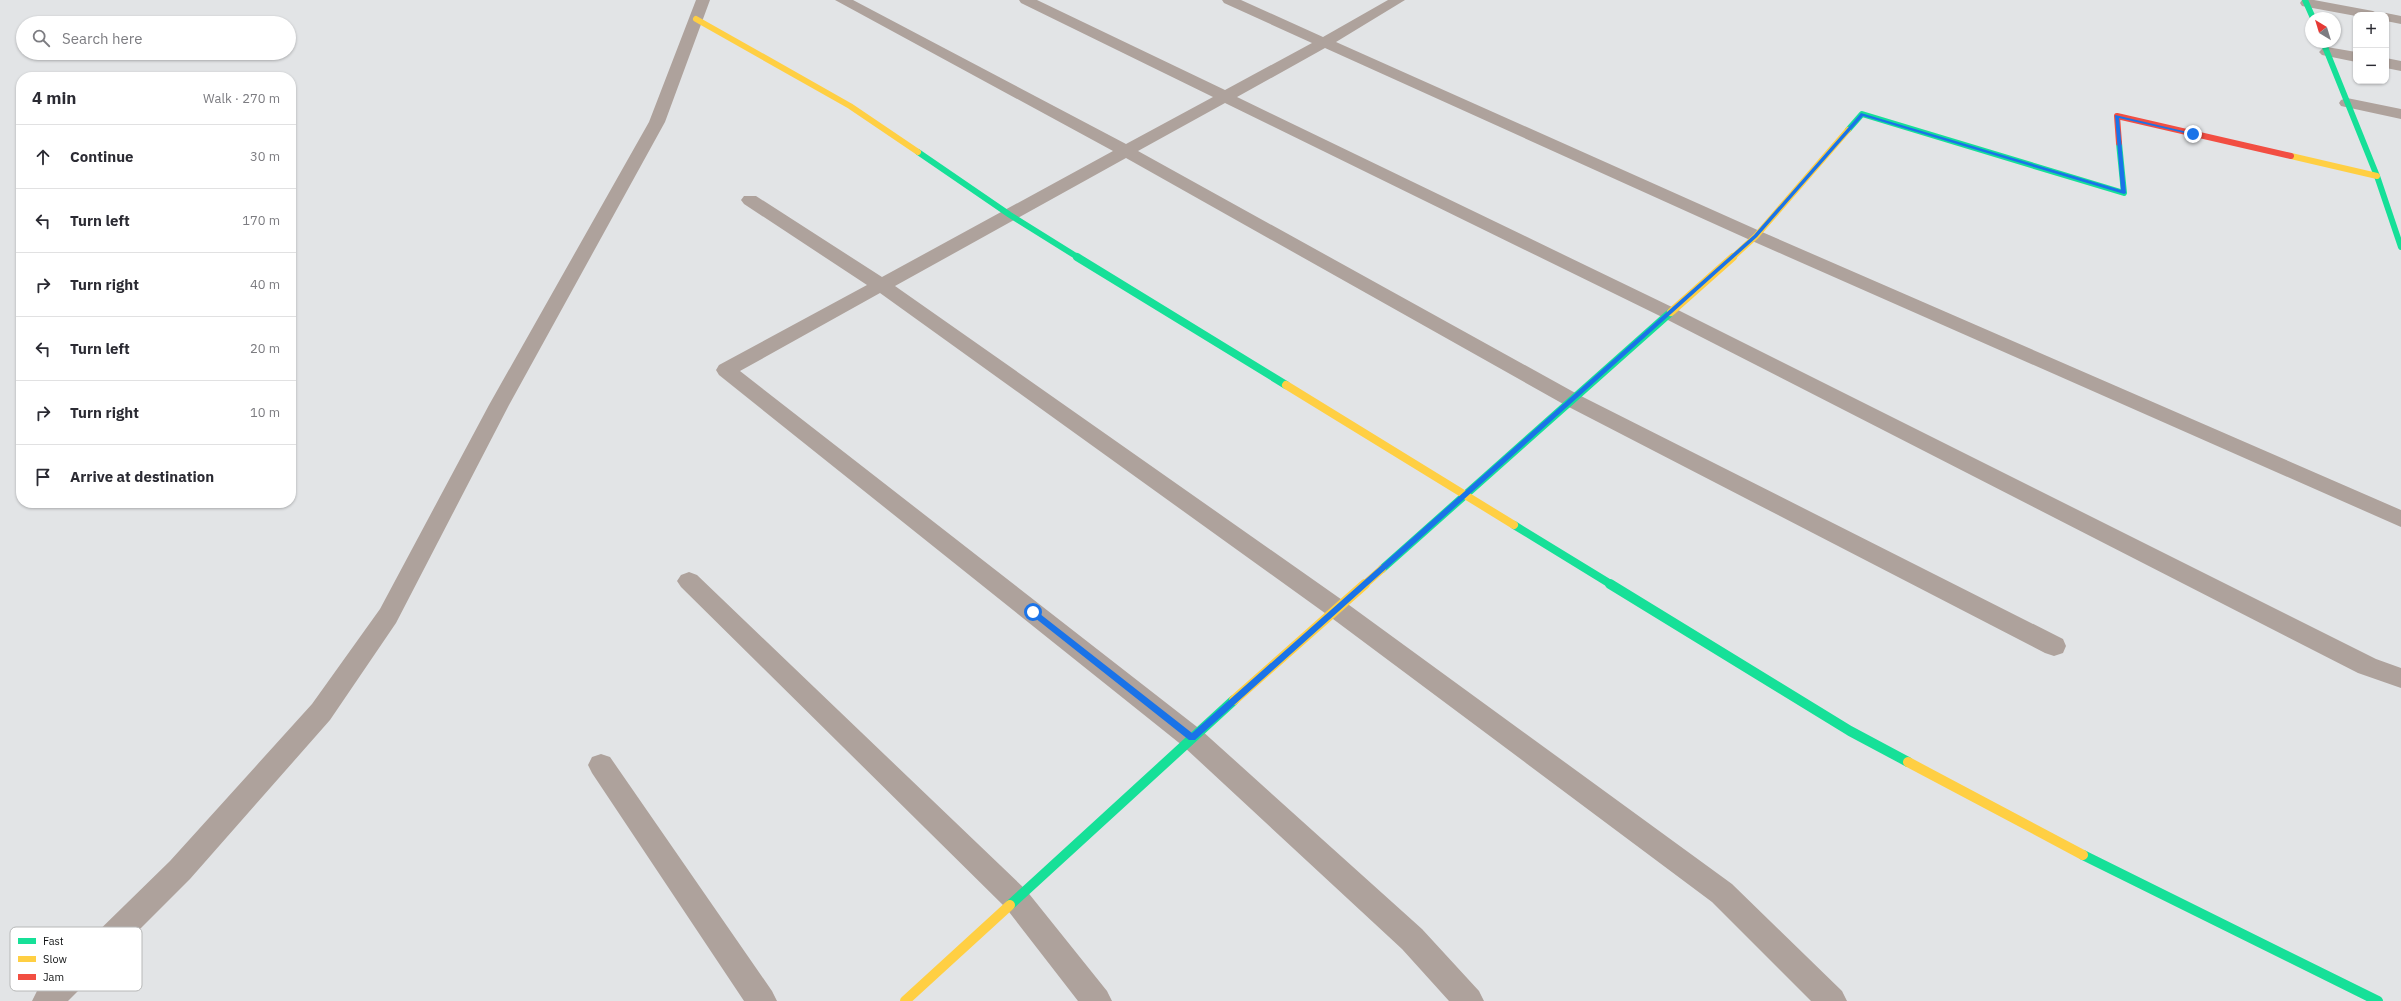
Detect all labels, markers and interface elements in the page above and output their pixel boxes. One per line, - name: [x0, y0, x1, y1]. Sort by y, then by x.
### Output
- north arrow: [2305, 12, 2341, 48]
- map controls: [2353, 12, 2389, 84]
- button: +: [2353, 12, 2389, 48]
- search box: [16, 16, 296, 60]
- icon: search: [30, 27, 52, 49]
- text: Search here: [62, 29, 142, 48]
- button: −: [2353, 48, 2389, 84]
- text: 4 min: [32, 87, 76, 109]
- text: Walk · 270 m: [203, 90, 280, 107]
- route end: [2184, 125, 2202, 143]
- icon: ahead: [32, 146, 54, 168]
- text: Continue: [70, 147, 134, 166]
- text: 30 m: [250, 148, 280, 165]
- icon: left: [32, 210, 54, 232]
- text: Turn left: [70, 211, 130, 230]
- text: 170 m: [242, 212, 280, 229]
- icon: right: [32, 274, 54, 296]
- text: Turn right: [70, 275, 139, 294]
- text: 40 m: [250, 276, 280, 293]
- icon: left: [32, 338, 54, 360]
- text: Turn left: [70, 339, 130, 358]
- text: 20 m: [250, 340, 280, 357]
- icon: right: [32, 402, 54, 424]
- text: Turn right: [70, 403, 139, 422]
- text: 10 m: [250, 404, 280, 421]
- icon: arrive: [32, 466, 54, 488]
- text: Arrive at destination: [70, 467, 214, 486]
- route start: [1024, 603, 1042, 621]
- legend: [10, 927, 142, 991]
- text: Fast: [43, 934, 64, 948]
- text: Slow: [43, 952, 67, 966]
- text: Jam: [43, 970, 64, 984]

